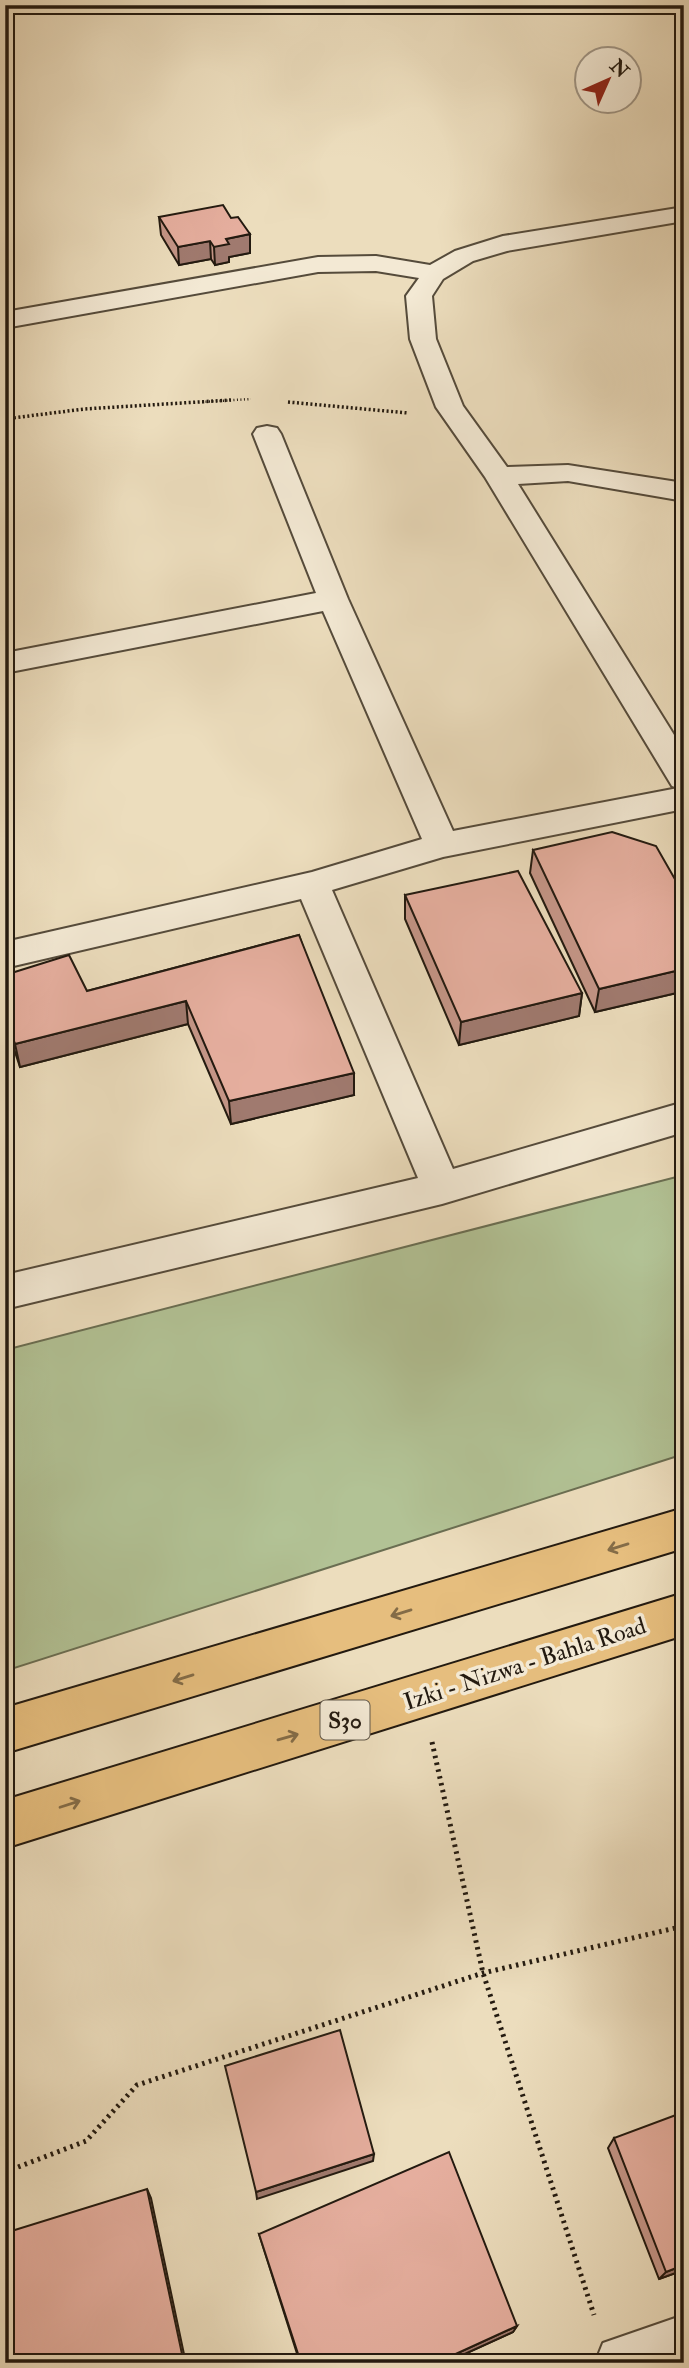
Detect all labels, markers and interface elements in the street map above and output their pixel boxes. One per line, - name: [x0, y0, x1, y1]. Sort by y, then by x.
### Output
- north arrow: [574, 46, 644, 116]
- text: N: [604, 53, 635, 84]
- one-way arrow: [608, 1542, 630, 1555]
- one-way arrow: [390, 1608, 412, 1620]
- street label: Izki - Nizwa - Bahla Road: [400, 1610, 650, 1718]
- one-way arrow: [172, 1673, 194, 1686]
- road number: S30: [320, 1700, 370, 1740]
- one-way arrow: [276, 1729, 298, 1742]
- one-way arrow: [59, 1797, 81, 1809]

